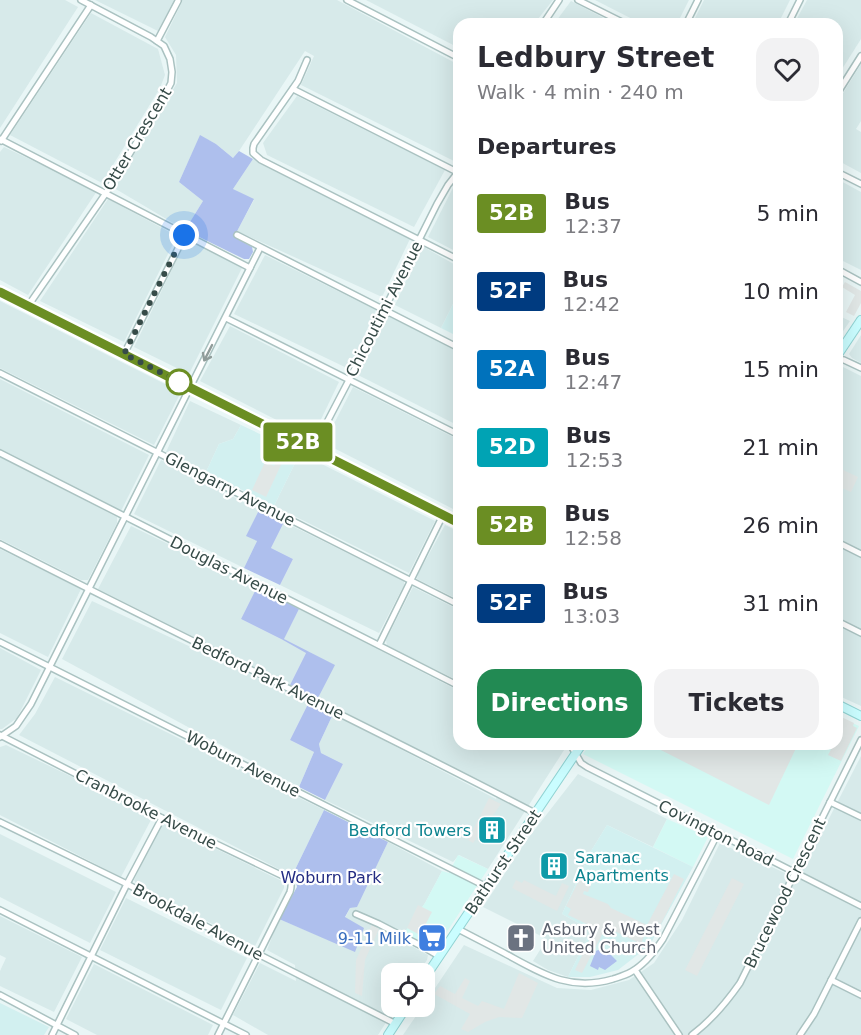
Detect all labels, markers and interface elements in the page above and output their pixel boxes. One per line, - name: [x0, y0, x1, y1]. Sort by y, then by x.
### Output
- button: heart: [756, 38, 819, 101]
- text: Ledbury Street: [477, 41, 714, 74]
- text: Walk · 4 min · 240 m: [477, 80, 684, 104]
- street label: Otter Crescent: [99, 84, 175, 194]
- text: Departures: [477, 134, 617, 159]
- text: Bus: [564, 189, 610, 214]
- text: 52B: [489, 201, 534, 225]
- text: 5 min: [757, 201, 819, 226]
- text: 12:37: [564, 214, 622, 238]
- your location: [169, 220, 199, 250]
- street label: Chicoutimi Avenue: [342, 238, 426, 380]
- text: Bus: [563, 267, 608, 292]
- text: 52F: [489, 279, 533, 303]
- text: 10 min: [743, 279, 819, 304]
- text: 12:42: [563, 292, 620, 316]
- one-way arrow: [202, 343, 213, 361]
- text: Bus: [564, 345, 610, 370]
- text: 52A: [489, 357, 534, 381]
- text: 15 min: [743, 357, 819, 382]
- unlabelled marker: [166, 369, 192, 395]
- text: 12:47: [564, 370, 622, 394]
- line badge: 52B: [264, 422, 332, 462]
- text: Bus: [566, 423, 611, 448]
- text: 52B: [275, 430, 321, 454]
- text: 52D: [489, 435, 536, 459]
- text: 21 min: [743, 435, 819, 460]
- street label: Glengarry Avenue: [162, 448, 298, 530]
- text: 12:53: [566, 448, 623, 472]
- text: Bus: [564, 501, 610, 526]
- text: 52B: [489, 513, 534, 537]
- text: 26 min: [743, 513, 819, 538]
- text: 12:58: [564, 526, 622, 550]
- street label: Douglas Avenue: [167, 532, 291, 608]
- text: Bus: [563, 579, 608, 604]
- text: 52F: [489, 591, 533, 615]
- text: 31 min: [743, 591, 819, 616]
- text: 13:03: [563, 604, 620, 628]
- street label: Bedford Park Avenue: [189, 633, 347, 723]
- button: Directions: [477, 669, 642, 738]
- button: Tickets: [654, 669, 819, 738]
- street label: Woburn Avenue: [183, 727, 303, 801]
- street label: Cranbrooke Avenue: [72, 765, 220, 853]
- street label: Covington Road: [655, 796, 777, 870]
- street label: Bathurst Street: [461, 806, 545, 918]
- building icon: Bedford Towers: [476, 814, 508, 846]
- street label: Brucewood Crescent: [740, 815, 830, 971]
- place label: Bedford Towers: [348, 821, 471, 840]
- place label: Saranac Apartments: [575, 848, 669, 885]
- building icon: Saranac Apartments: [538, 850, 570, 882]
- park label: Woburn Park: [280, 868, 382, 887]
- street label: Brookdale Avenue: [130, 880, 266, 964]
- place label: Asbury & West United Church: [542, 920, 660, 957]
- supermarket icon: 9-11 Milk: [416, 922, 448, 954]
- church icon: Asbury & West United Church: [505, 922, 537, 954]
- place label: 9-11 Milk: [338, 929, 412, 948]
- map controls: [381, 963, 435, 1017]
- button: locate: [381, 963, 435, 1017]

